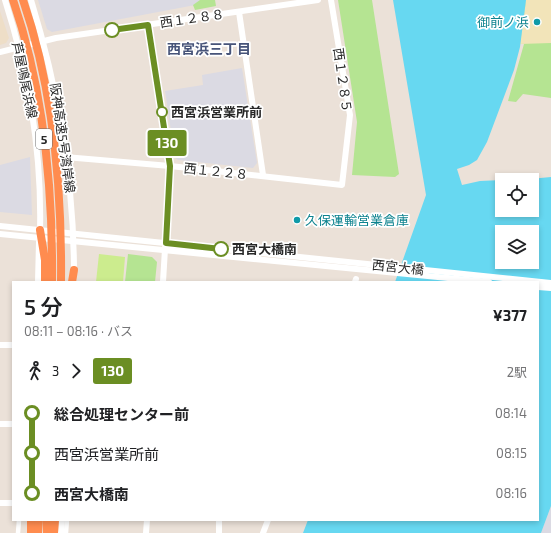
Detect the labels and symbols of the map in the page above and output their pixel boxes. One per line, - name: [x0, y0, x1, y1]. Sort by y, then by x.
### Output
- street label: 西１２８８: [159, 6, 225, 30]
- place label: 御前ノ浜: [477, 14, 529, 30]
- marker: 御前ノ浜: [532, 17, 542, 27]
- unlabelled marker: [104, 22, 120, 38]
- street label: 芦屋鳴尾浜線: [9, 40, 41, 120]
- district label: 西宮浜三丁目: [167, 40, 251, 57]
- street label: 西１２８５: [331, 47, 355, 113]
- street label: 阪神高速5号湾岸線: [47, 82, 79, 194]
- place label: 西宮浜営業所前: [171, 104, 262, 120]
- marker: 西宮浜営業所前: [156, 106, 168, 118]
- road number: 5: [36, 129, 52, 149]
- line badge: 130: [144, 130, 190, 156]
- street label: 西１２２８: [183, 160, 249, 182]
- place label: 久保運輸営業倉庫: [305, 212, 409, 228]
- marker: 久保運輸営業倉庫: [292, 215, 302, 225]
- marker: 西宮大橋南: [213, 241, 229, 257]
- place label: 西宮大橋南: [232, 241, 297, 257]
- street label: 西宮大橋: [371, 256, 425, 278]

